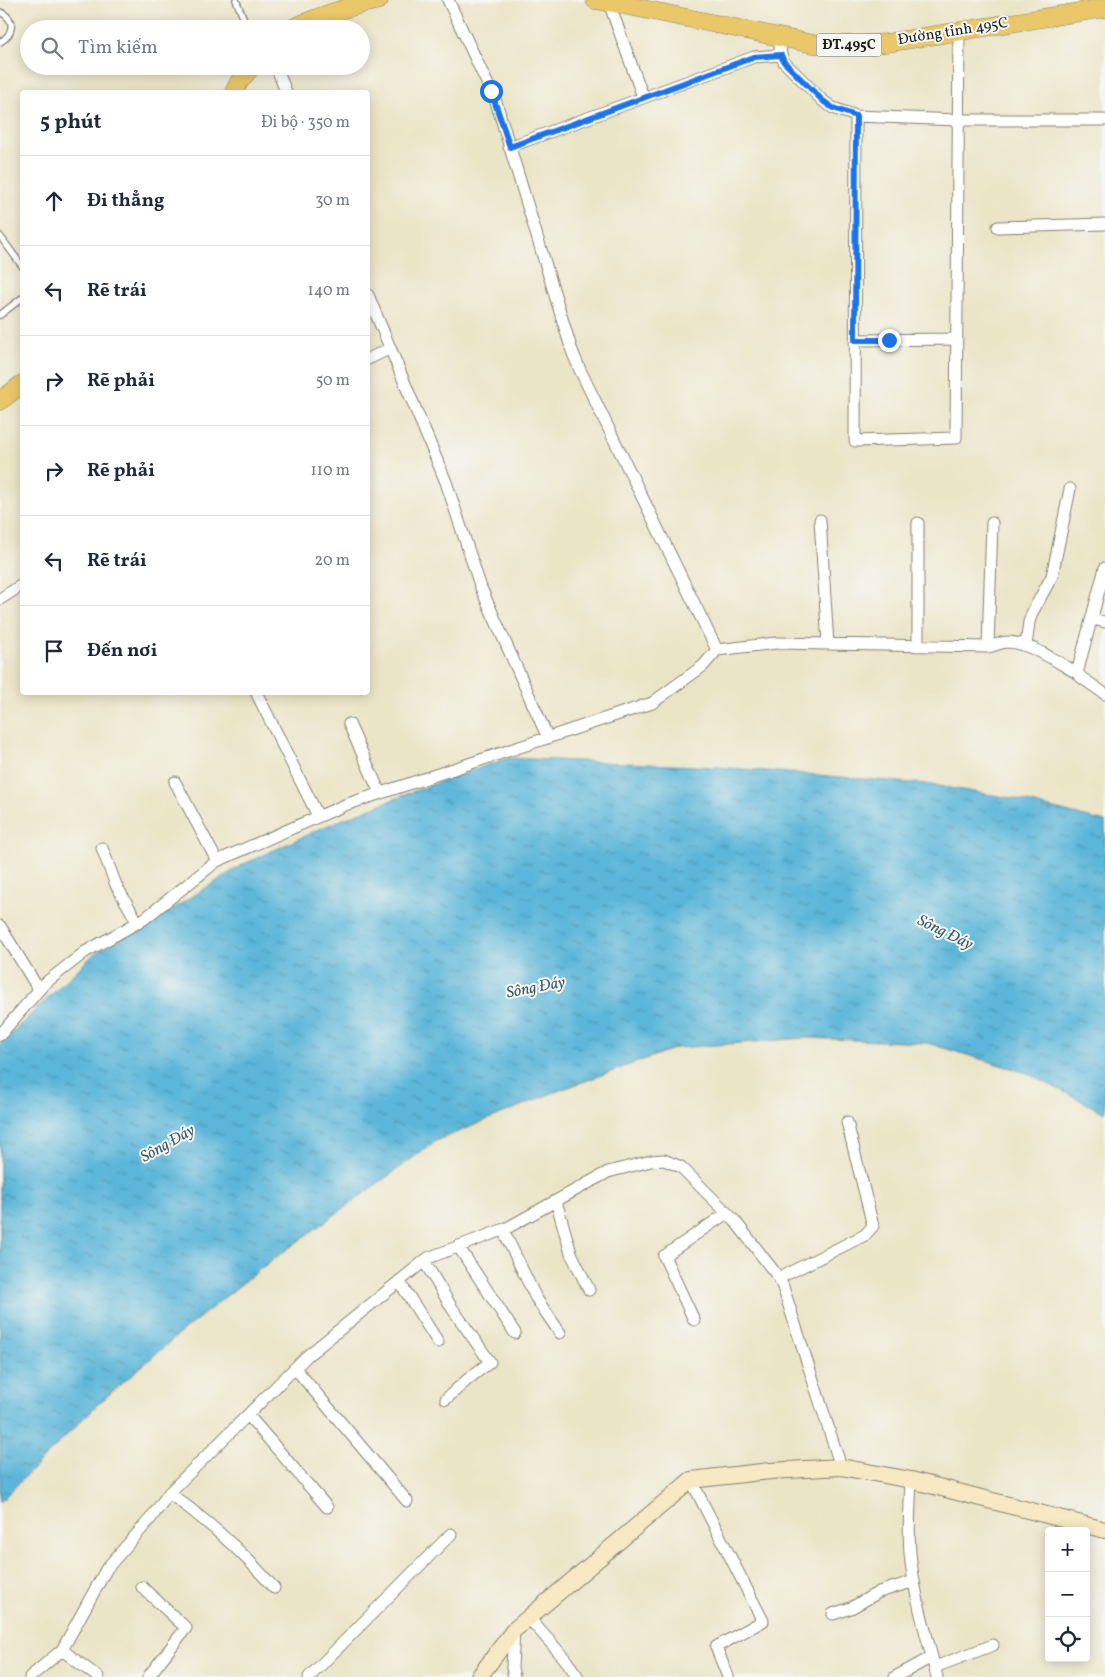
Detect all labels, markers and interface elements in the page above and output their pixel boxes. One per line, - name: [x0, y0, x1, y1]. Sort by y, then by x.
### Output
- street label: Đường tỉnh 495C: [896, 13, 1010, 51]
- search box: [20, 20, 370, 75]
- icon: search: [38, 34, 66, 62]
- road number: ĐT.495C: [816, 34, 882, 56]
- text: Tìm kiếm: [78, 35, 158, 61]
- route start: [480, 80, 503, 103]
- text: 5 phút: [40, 108, 102, 137]
- text: Đi bộ · 350 m: [261, 112, 350, 134]
- icon: ahead: [40, 187, 68, 215]
- text: Đi thẳng: [87, 188, 164, 214]
- text: 30 m: [315, 190, 350, 212]
- icon: left: [40, 277, 68, 305]
- text: Rẽ trái: [87, 278, 147, 304]
- text: 140 m: [308, 280, 350, 302]
- route end: [878, 329, 901, 352]
- icon: right: [40, 367, 68, 395]
- text: Rẽ phải: [87, 368, 155, 394]
- text: 50 m: [316, 370, 350, 392]
- icon: right: [40, 457, 68, 485]
- text: Rẽ phải: [87, 458, 155, 484]
- text: 110 m: [311, 460, 350, 482]
- icon: left: [40, 547, 68, 575]
- text: Rẽ trái: [87, 548, 147, 574]
- text: 20 m: [315, 550, 350, 572]
- icon: arrive: [40, 637, 68, 665]
- text: Đến nơi: [87, 638, 157, 664]
- water label: Sông Đáy: [913, 910, 977, 956]
- water label: Sông Đáy: [505, 972, 567, 1004]
- water label: Sông Đáy: [137, 1120, 199, 1168]
- map controls: [1045, 1527, 1090, 1662]
- button: +: [1045, 1527, 1090, 1572]
- button: −: [1045, 1572, 1090, 1617]
- button: locate: [1045, 1617, 1090, 1662]

